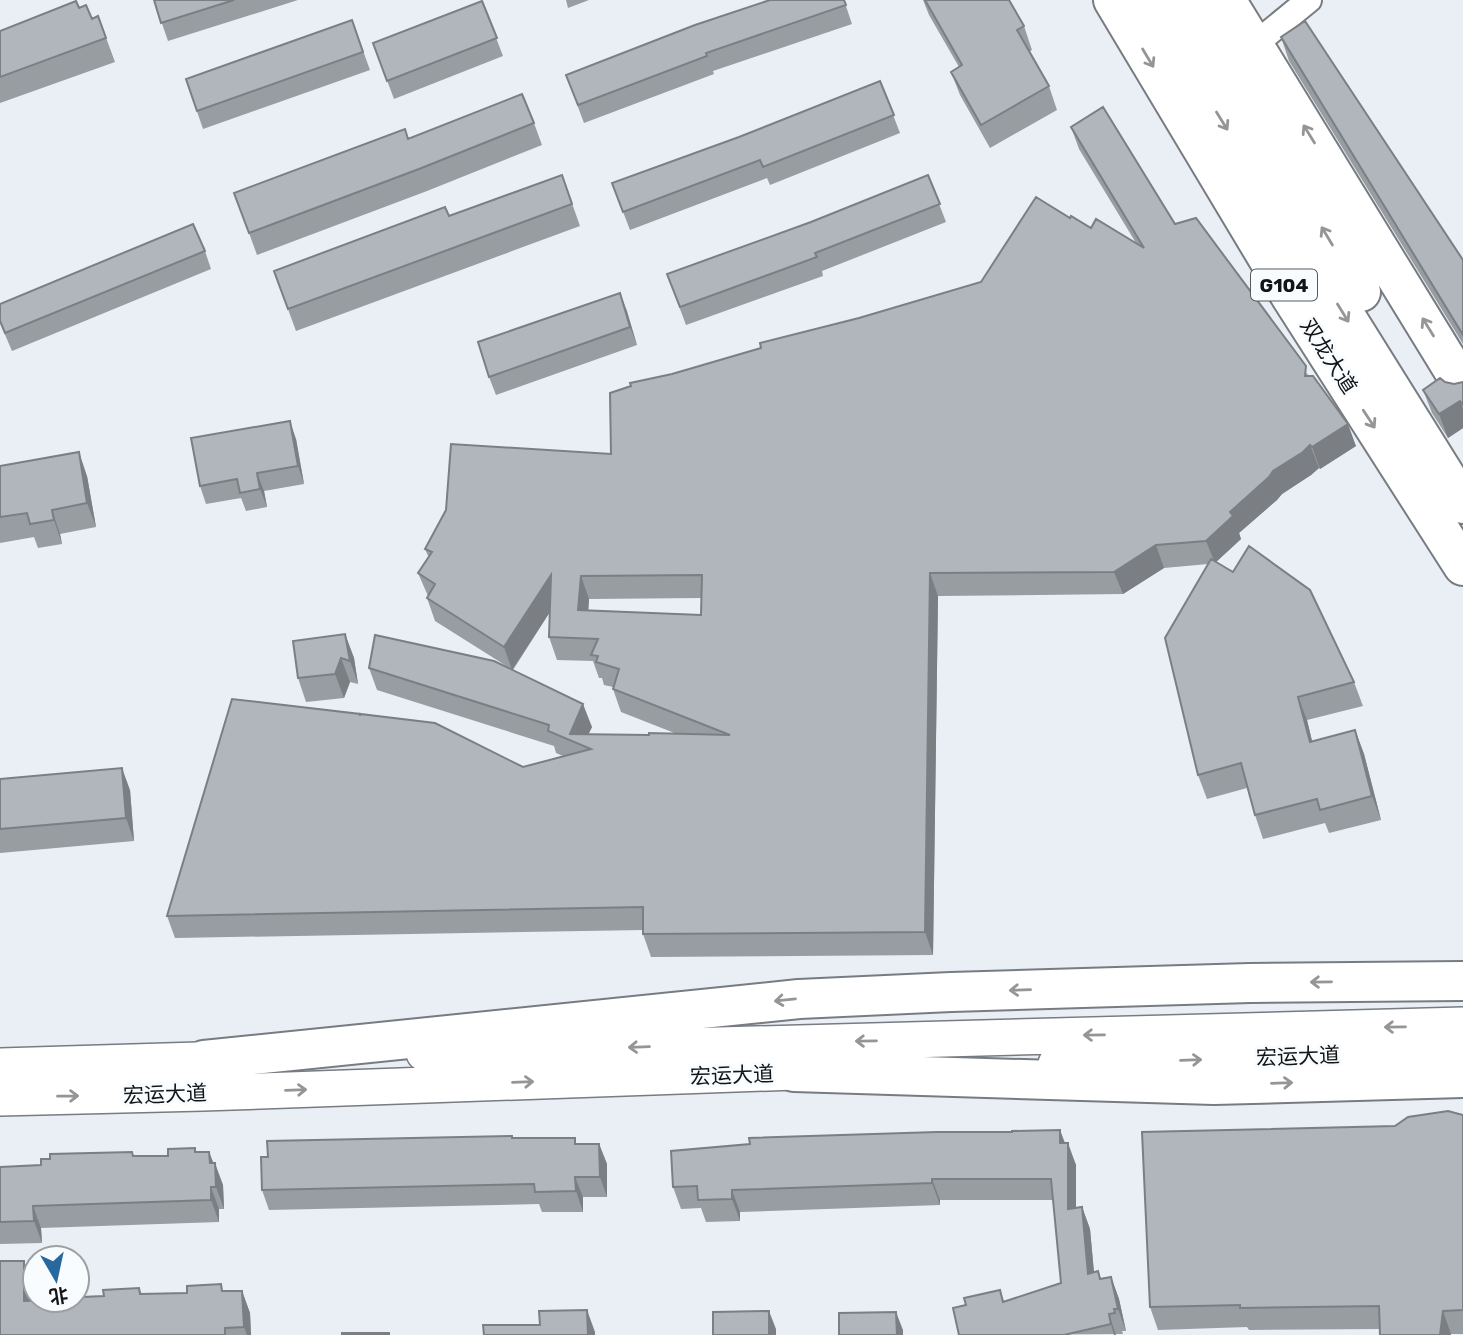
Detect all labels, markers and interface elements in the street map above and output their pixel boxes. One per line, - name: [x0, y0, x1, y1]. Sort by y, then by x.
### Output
- one-way arrow: [1141, 48, 1155, 68]
- one-way arrow: [1216, 110, 1230, 130]
- one-way arrow: [1301, 124, 1315, 144]
- one-way arrow: [1319, 226, 1333, 246]
- road number: G104: [1251, 270, 1317, 300]
- one-way arrow: [1337, 303, 1351, 323]
- street label: 双龙大道: [1296, 314, 1362, 398]
- one-way arrow: [1421, 318, 1435, 338]
- one-way arrow: [1363, 409, 1377, 429]
- one-way arrow: [1310, 975, 1333, 989]
- one-way arrow: [1009, 983, 1032, 996]
- one-way arrow: [774, 994, 797, 1007]
- one-way arrow: [1384, 1020, 1407, 1034]
- one-way arrow: [1083, 1028, 1106, 1042]
- one-way arrow: [855, 1034, 878, 1047]
- one-way arrow: [628, 1041, 651, 1054]
- street label: 宏运大道: [1256, 1042, 1340, 1070]
- one-way arrow: [1179, 1053, 1202, 1066]
- street label: 宏运大道: [690, 1061, 774, 1089]
- one-way arrow: [511, 1075, 534, 1088]
- one-way arrow: [1270, 1076, 1293, 1089]
- street label: 宏运大道: [123, 1080, 207, 1108]
- one-way arrow: [284, 1083, 307, 1096]
- one-way arrow: [56, 1090, 79, 1103]
- north arrow: [21, 1244, 91, 1314]
- text: 北: [47, 1282, 70, 1308]

